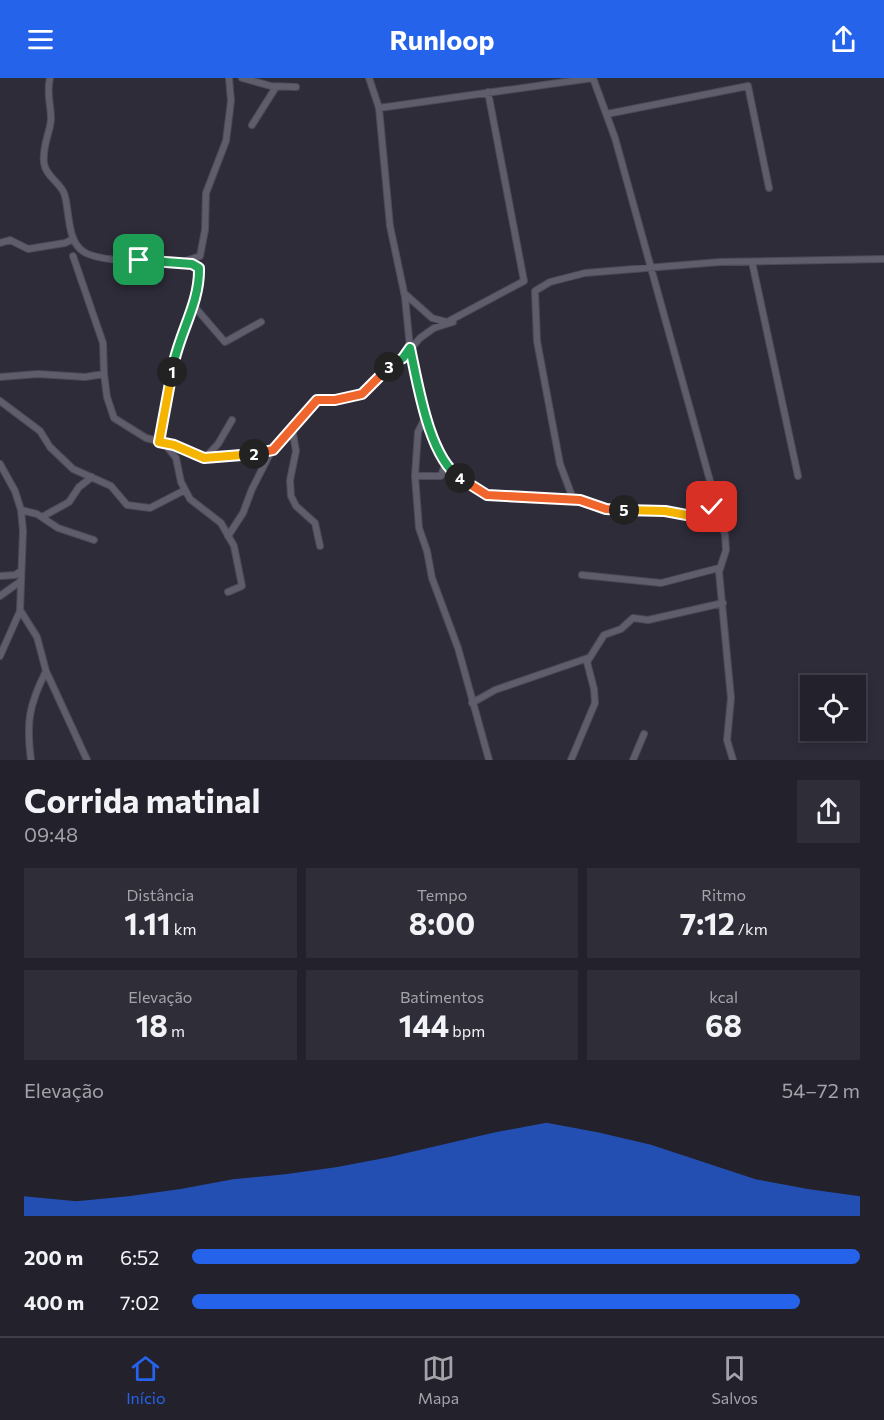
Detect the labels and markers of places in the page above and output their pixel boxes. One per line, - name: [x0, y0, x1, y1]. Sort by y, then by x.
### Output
- pin: [113, 234, 164, 285]
- pin: 3: [374, 352, 404, 382]
- pin: 1: [157, 357, 187, 387]
- pin: 2: [239, 439, 269, 469]
- pin: 4: [445, 463, 475, 493]
- pin: [686, 481, 737, 532]
- pin: 5: [609, 495, 639, 525]

